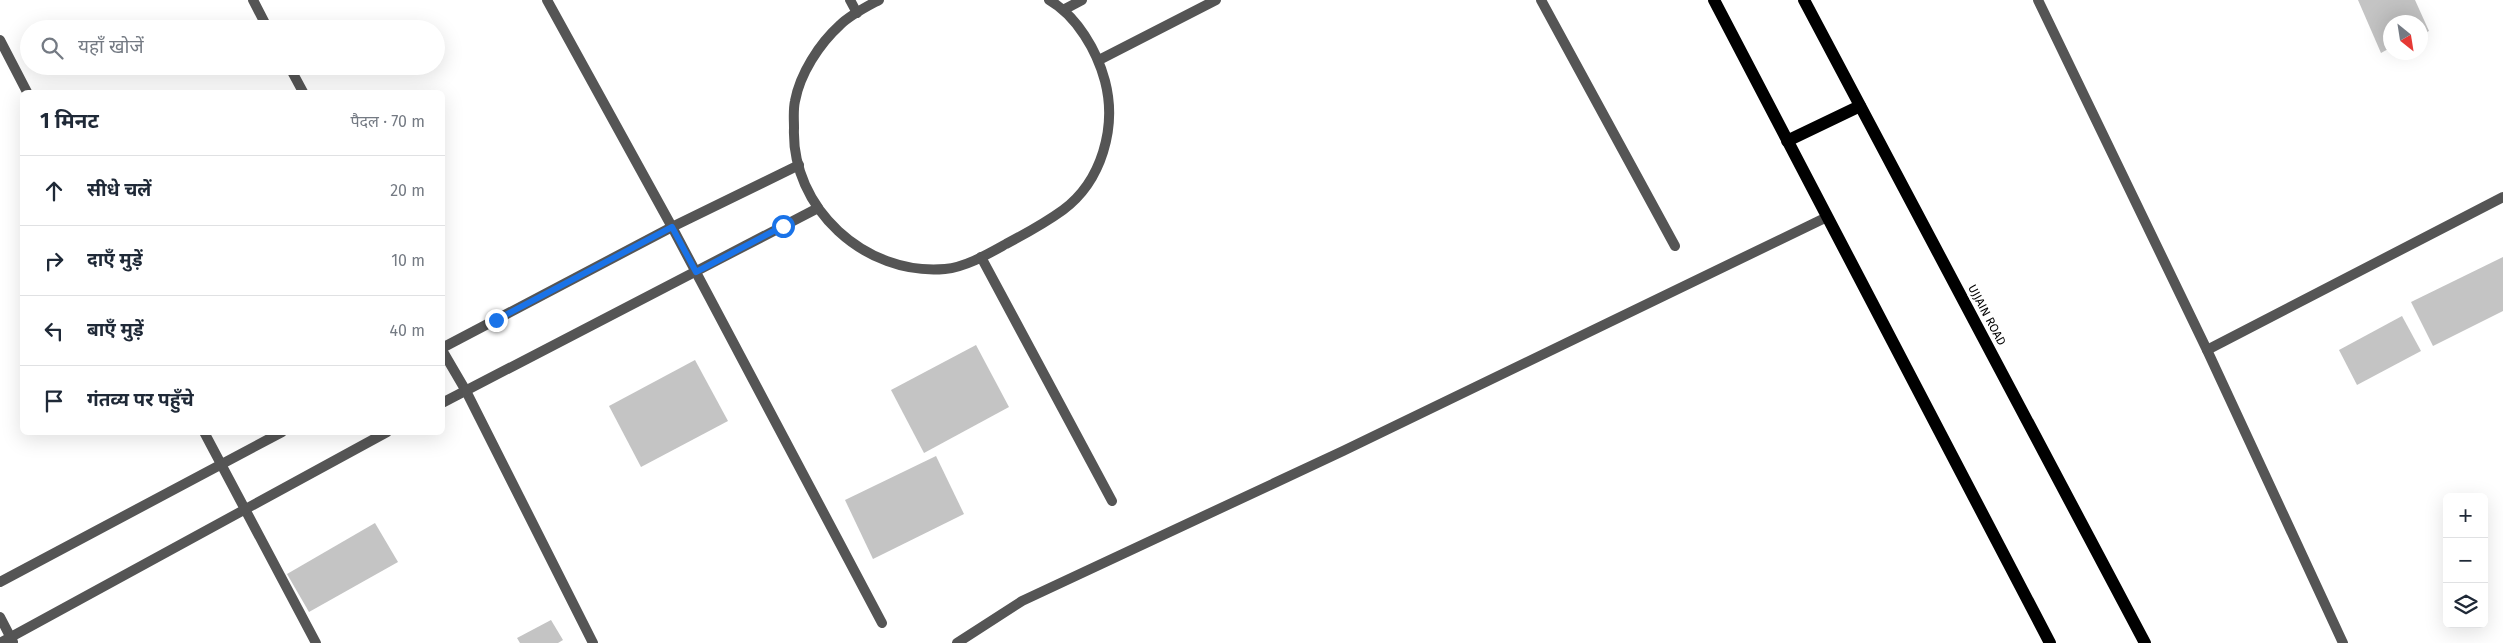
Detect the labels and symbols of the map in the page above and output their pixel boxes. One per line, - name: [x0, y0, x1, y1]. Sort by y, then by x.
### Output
- north arrow: [2383, 15, 2428, 60]
- route start: [772, 215, 795, 238]
- street label: UJJAIN ROAD: [1965, 282, 2009, 348]
- route end: [485, 309, 508, 332]

